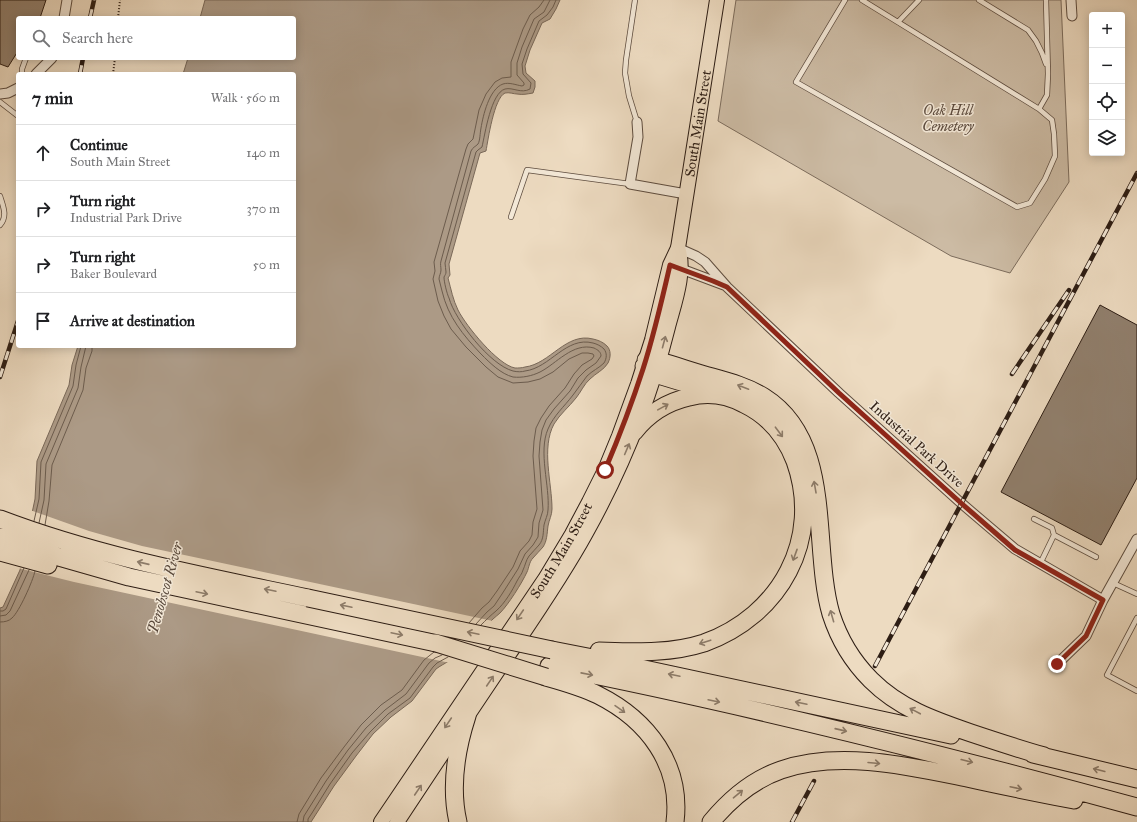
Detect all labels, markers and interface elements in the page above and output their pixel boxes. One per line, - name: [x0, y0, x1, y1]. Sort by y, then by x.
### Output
- map controls: [1089, 12, 1125, 156]
- button: +: [1089, 12, 1125, 48]
- search box: [16, 16, 296, 60]
- icon: search: [30, 27, 52, 49]
- text: Search here: [62, 29, 133, 47]
- button: −: [1089, 48, 1125, 84]
- street label: South Main Street: [681, 69, 715, 178]
- button: locate: [1089, 84, 1125, 120]
- text: 7 min: [32, 88, 73, 109]
- text: Walk · 560 m: [211, 90, 280, 106]
- park label: Oak Hill Cemetery: [922, 102, 975, 135]
- button: layers: [1089, 120, 1125, 156]
- text: Continue: [70, 136, 128, 154]
- icon: ahead: [32, 142, 54, 164]
- text: 140 m: [246, 145, 280, 161]
- text: South Main Street: [70, 154, 170, 170]
- text: Turn right: [70, 192, 135, 210]
- icon: right: [32, 198, 54, 220]
- text: 370 m: [247, 201, 280, 217]
- text: Industrial Park Drive: [70, 210, 182, 226]
- text: Turn right: [70, 248, 135, 266]
- icon: right: [32, 254, 54, 276]
- text: 50 m: [253, 257, 280, 273]
- text: Baker Boulevard: [70, 266, 157, 282]
- icon: arrive: [32, 310, 54, 332]
- text: Arrive at destination: [70, 312, 195, 330]
- one-way arrow: [661, 336, 668, 349]
- one-way arrow: [737, 383, 749, 391]
- street label: Industrial Park Drive: [866, 398, 967, 491]
- one-way arrow: [657, 402, 669, 410]
- one-way arrow: [775, 426, 783, 437]
- one-way arrow: [624, 444, 631, 456]
- route start: [596, 461, 614, 479]
- one-way arrow: [811, 481, 819, 494]
- street label: South Main Street: [526, 500, 596, 602]
- water label: Penobscot River: [143, 539, 187, 636]
- one-way arrow: [791, 549, 798, 562]
- one-way arrow: [137, 558, 150, 566]
- one-way arrow: [264, 586, 277, 594]
- one-way arrow: [195, 590, 208, 598]
- one-way arrow: [339, 602, 352, 610]
- one-way arrow: [516, 609, 524, 620]
- one-way arrow: [828, 610, 835, 623]
- one-way arrow: [467, 629, 480, 637]
- one-way arrow: [390, 631, 403, 639]
- one-way arrow: [698, 639, 711, 646]
- route end: [1048, 655, 1066, 673]
- one-way arrow: [580, 670, 593, 678]
- one-way arrow: [668, 671, 681, 679]
- one-way arrow: [486, 676, 495, 687]
- one-way arrow: [707, 698, 720, 706]
- one-way arrow: [795, 698, 808, 706]
- one-way arrow: [615, 705, 626, 713]
- one-way arrow: [909, 707, 921, 714]
- one-way arrow: [443, 717, 451, 729]
- one-way arrow: [834, 727, 847, 735]
- one-way arrow: [960, 758, 973, 766]
- one-way arrow: [868, 759, 881, 766]
- one-way arrow: [1093, 766, 1106, 773]
- one-way arrow: [414, 784, 422, 795]
- one-way arrow: [1009, 785, 1022, 793]
- one-way arrow: [733, 790, 743, 799]

